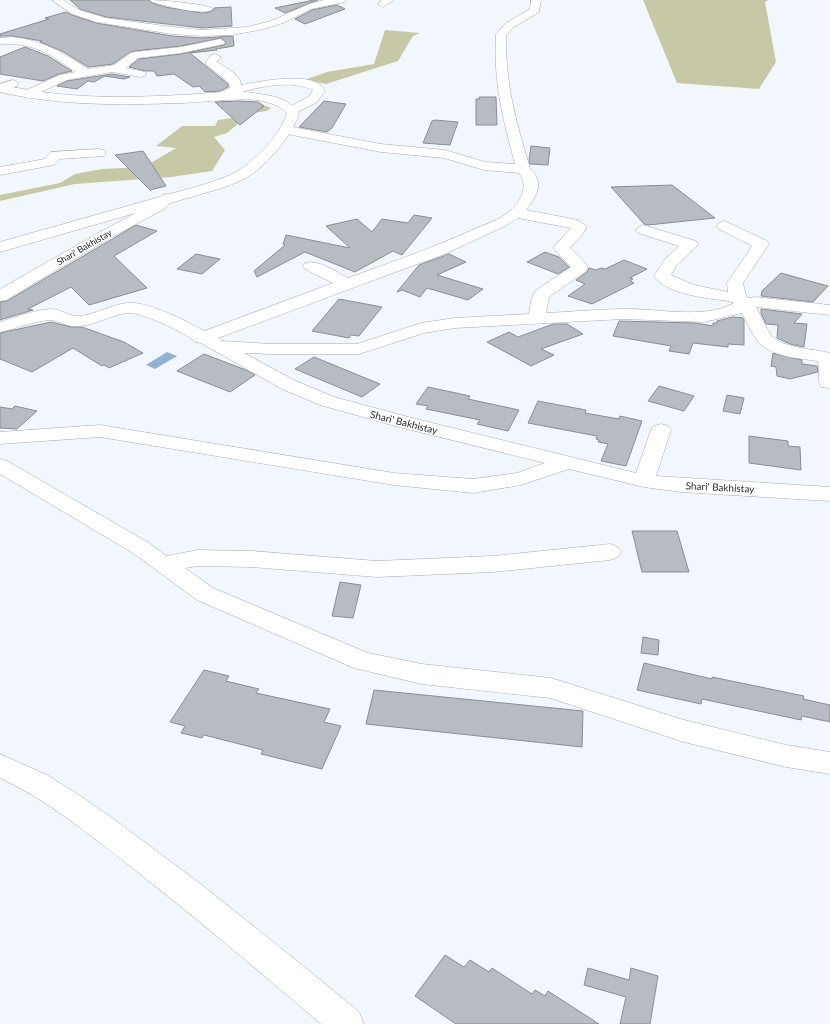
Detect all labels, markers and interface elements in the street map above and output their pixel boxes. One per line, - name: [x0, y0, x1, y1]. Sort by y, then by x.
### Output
- street label: Shari' Bakhistay: [54, 227, 114, 267]
- street label: Shari' Bakhistay: [369, 408, 440, 436]
- street label: Shari' Bakhistay: [685, 479, 756, 495]

